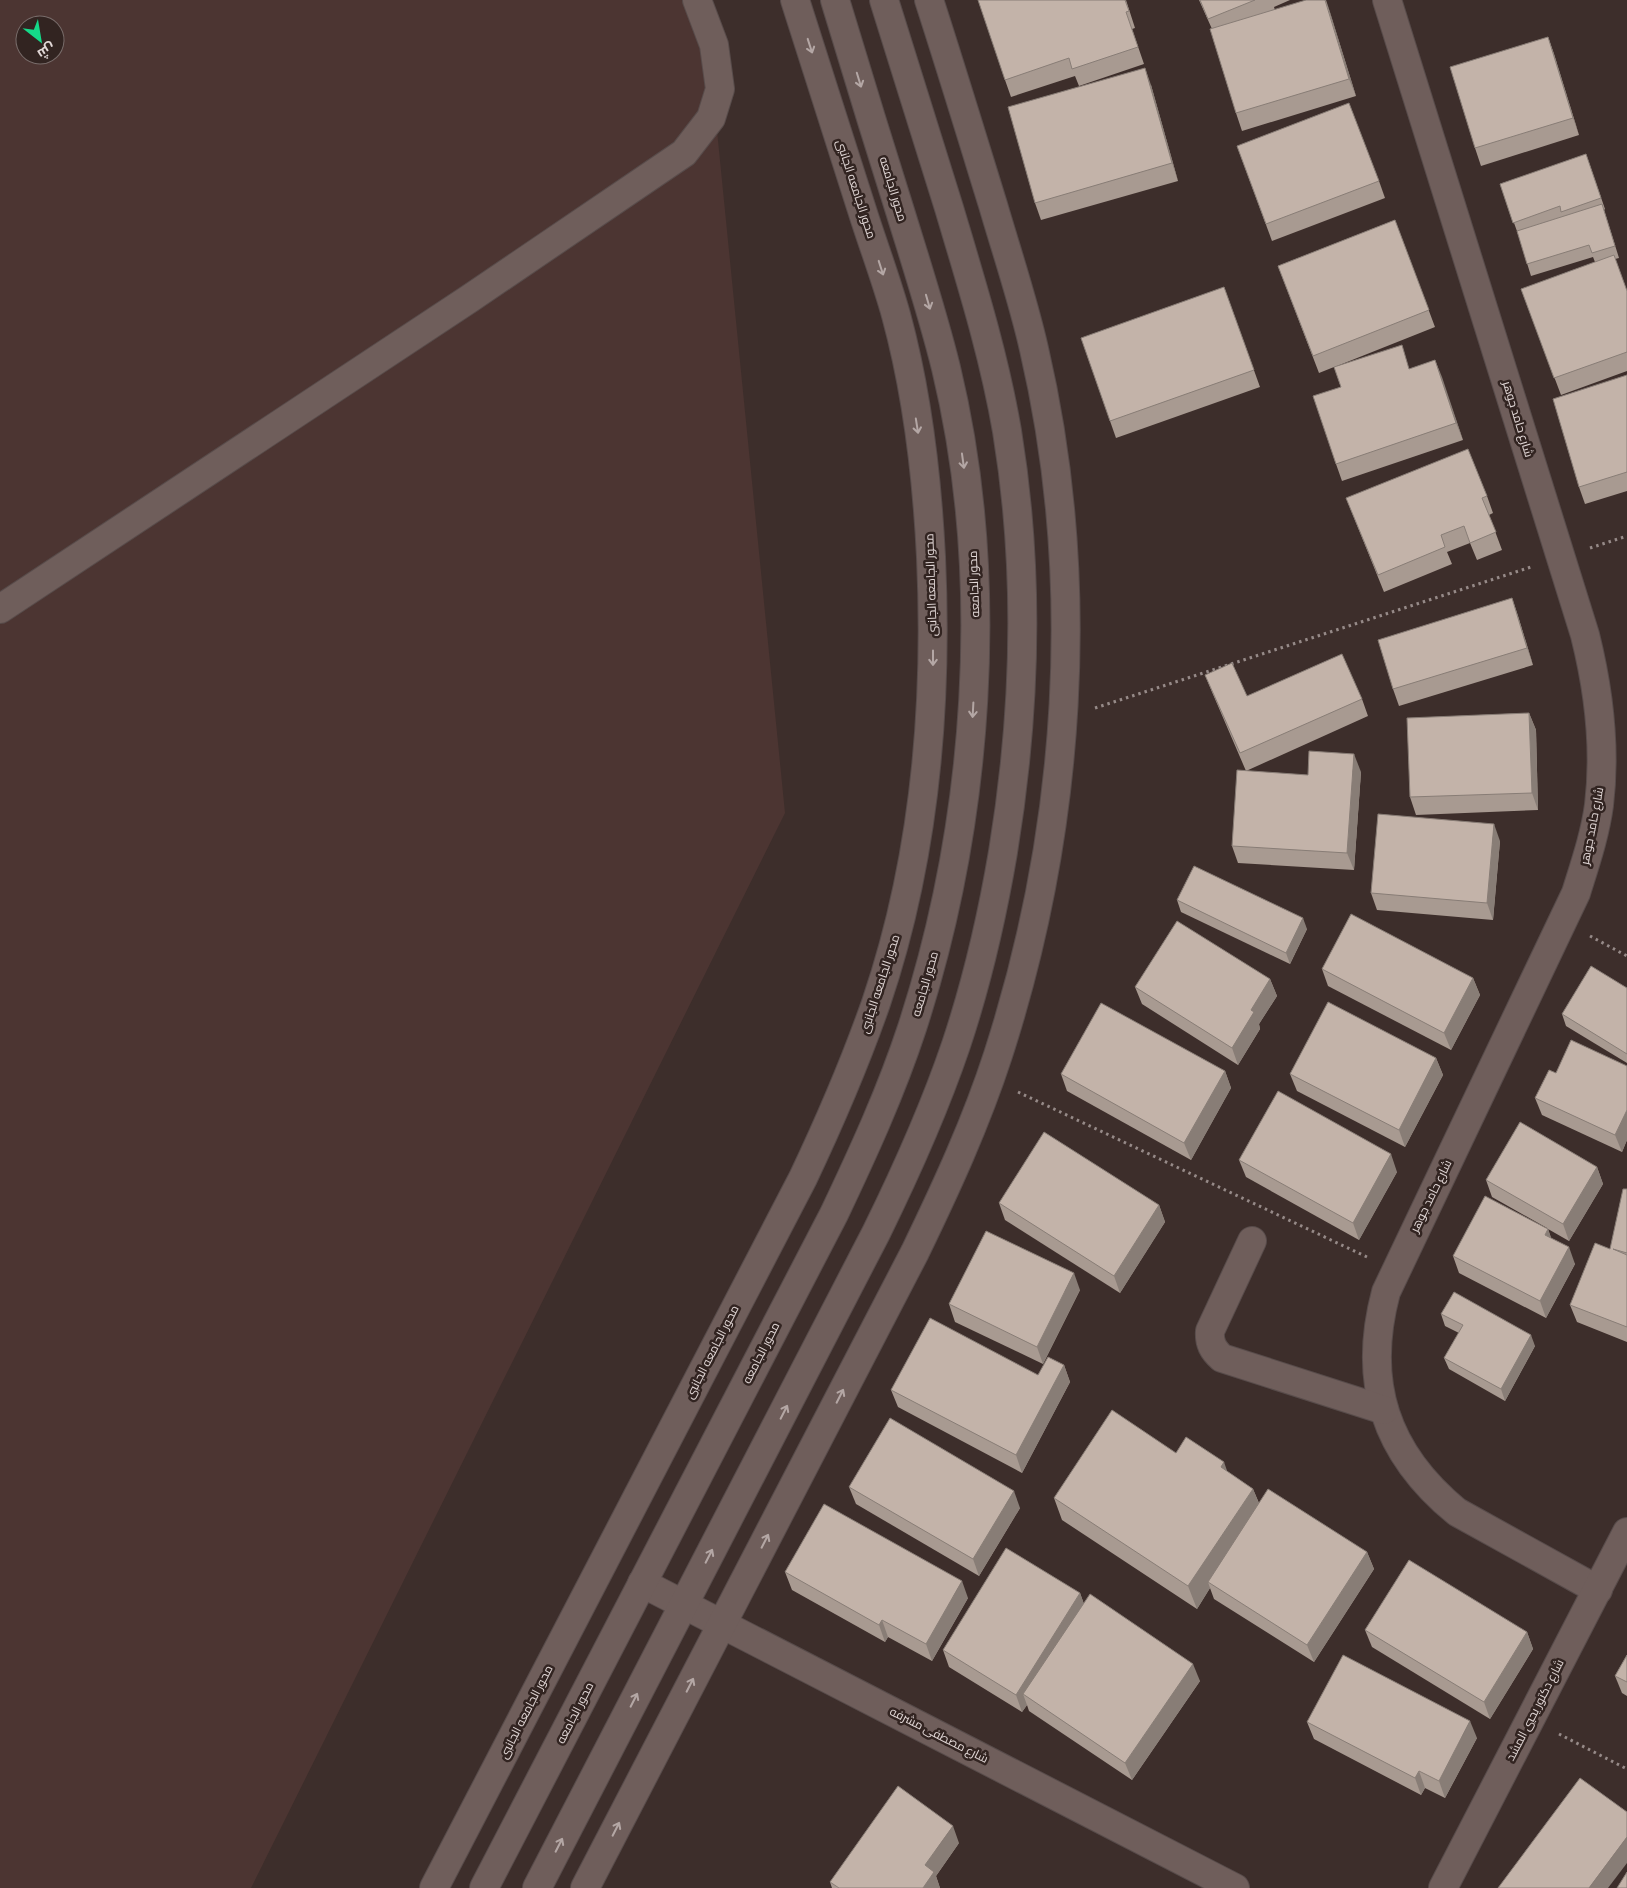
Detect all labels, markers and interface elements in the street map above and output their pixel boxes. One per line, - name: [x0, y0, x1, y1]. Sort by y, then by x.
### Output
- north arrow: [15, 15, 65, 65]
- one-way arrow: [806, 38, 815, 54]
- text: ش: [34, 39, 59, 64]
- one-way arrow: [855, 72, 865, 88]
- street label: محور الجامعه الجانبى: [833, 138, 880, 240]
- street label: محور الجامعه: [877, 155, 910, 223]
- one-way arrow: [876, 260, 886, 276]
- one-way arrow: [924, 294, 933, 310]
- street label: شارع حامد جوهر: [1499, 378, 1537, 459]
- one-way arrow: [913, 418, 923, 434]
- one-way arrow: [958, 452, 968, 468]
- street label: محور الجامعه الجانبى: [921, 533, 940, 637]
- street label: محور الجامعه: [965, 550, 982, 618]
- one-way arrow: [928, 649, 938, 665]
- one-way arrow: [968, 702, 977, 718]
- street label: شارع حامد جوهر: [1576, 786, 1607, 867]
- street label: محور الجامعه الجانبى: [856, 933, 903, 1035]
- street label: محور الجامعه: [908, 950, 941, 1018]
- street label: شارع حامد جوهر: [1406, 1157, 1456, 1236]
- street label: محور الجامعه الجانبى: [681, 1302, 742, 1401]
- street label: محور الجامعه: [739, 1320, 782, 1386]
- one-way arrow: [835, 1389, 845, 1404]
- one-way arrow: [780, 1405, 789, 1420]
- one-way arrow: [761, 1534, 770, 1549]
- one-way arrow: [705, 1549, 714, 1564]
- street label: شارع دكتور يحيي المشد: [1502, 1656, 1568, 1764]
- street label: محور الجامعه الجانبى: [495, 1662, 556, 1761]
- one-way arrow: [686, 1678, 695, 1693]
- street label: محور الجامعه: [553, 1680, 596, 1746]
- one-way arrow: [629, 1693, 639, 1708]
- street label: شارع مصطفى مشرفه: [887, 1703, 991, 1767]
- one-way arrow: [612, 1822, 621, 1837]
- one-way arrow: [554, 1837, 564, 1852]

